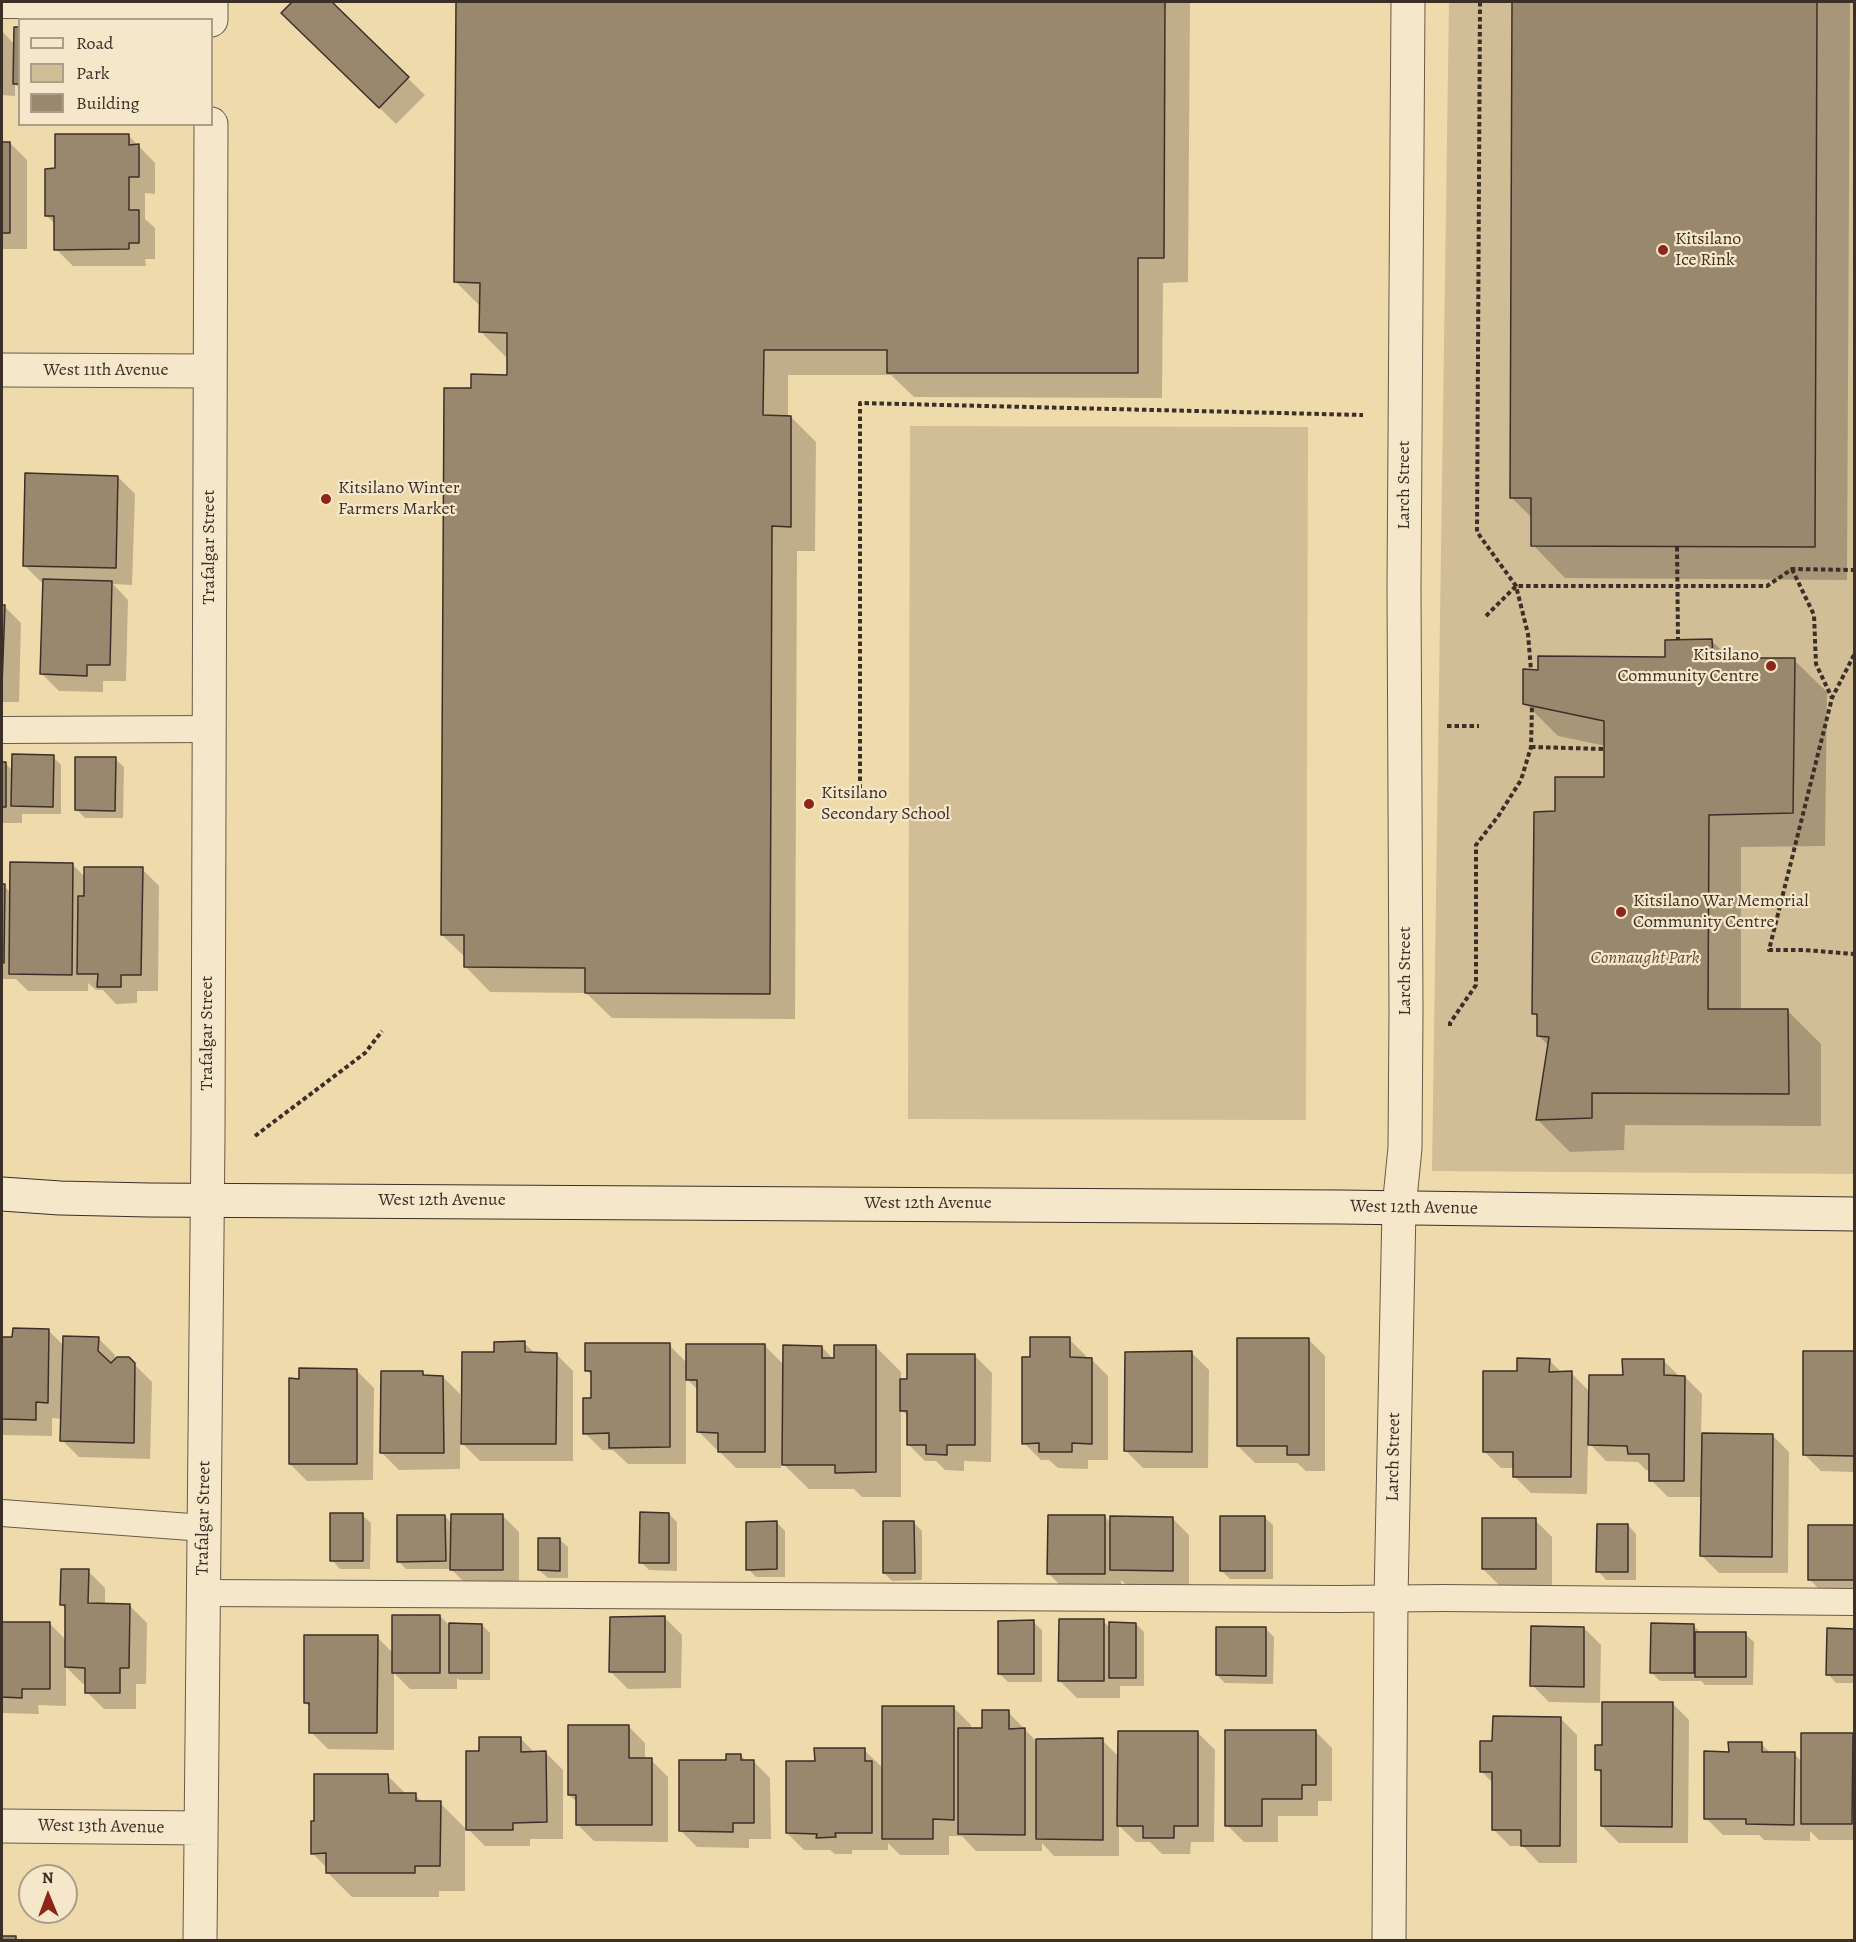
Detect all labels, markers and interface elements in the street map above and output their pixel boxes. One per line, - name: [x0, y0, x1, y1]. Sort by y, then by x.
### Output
- legend: [18, 18, 213, 126]
- text: Road: [76, 31, 113, 55]
- text: Park: [76, 61, 110, 85]
- text: Building: [76, 91, 140, 115]
- place label: Kitsilano Ice Rink: [1675, 229, 1741, 272]
- marker: Kitsilano Ice Rink: [1656, 243, 1670, 257]
- street label: West 11th Avenue: [43, 360, 169, 382]
- street label: Larch Street: [1394, 440, 1416, 530]
- place label: Kitsilano Winter Farmers Market: [338, 478, 460, 520]
- street label: Trafalgar Street: [199, 490, 221, 604]
- marker: Kitsilano Winter Farmers Market: [319, 492, 333, 506]
- place label: Kitsilano Community Centre: [1617, 645, 1759, 688]
- marker: Kitsilano Community Centre: [1764, 659, 1778, 673]
- place label: Kitsilano Secondary School: [821, 783, 950, 826]
- marker: Kitsilano Secondary School: [802, 797, 816, 811]
- place label: Kitsilano War Memorial Community Centre: [1633, 891, 1809, 934]
- marker: Kitsilano War Memorial Community Centre: [1614, 905, 1628, 919]
- street label: Larch Street: [1395, 926, 1417, 1016]
- park label: Connaught Park: [1591, 948, 1699, 970]
- street label: Trafalgar Street: [197, 976, 219, 1090]
- street label: West 12th Avenue: [378, 1190, 506, 1212]
- street label: West 12th Avenue: [864, 1193, 992, 1215]
- street label: West 12th Avenue: [1350, 1196, 1478, 1220]
- street label: Larch Street: [1382, 1412, 1406, 1502]
- street label: Trafalgar Street: [192, 1460, 216, 1576]
- street label: West 13th Avenue: [38, 1815, 164, 1839]
- north arrow: [18, 1864, 78, 1924]
- text: N: [42, 1867, 54, 1889]

